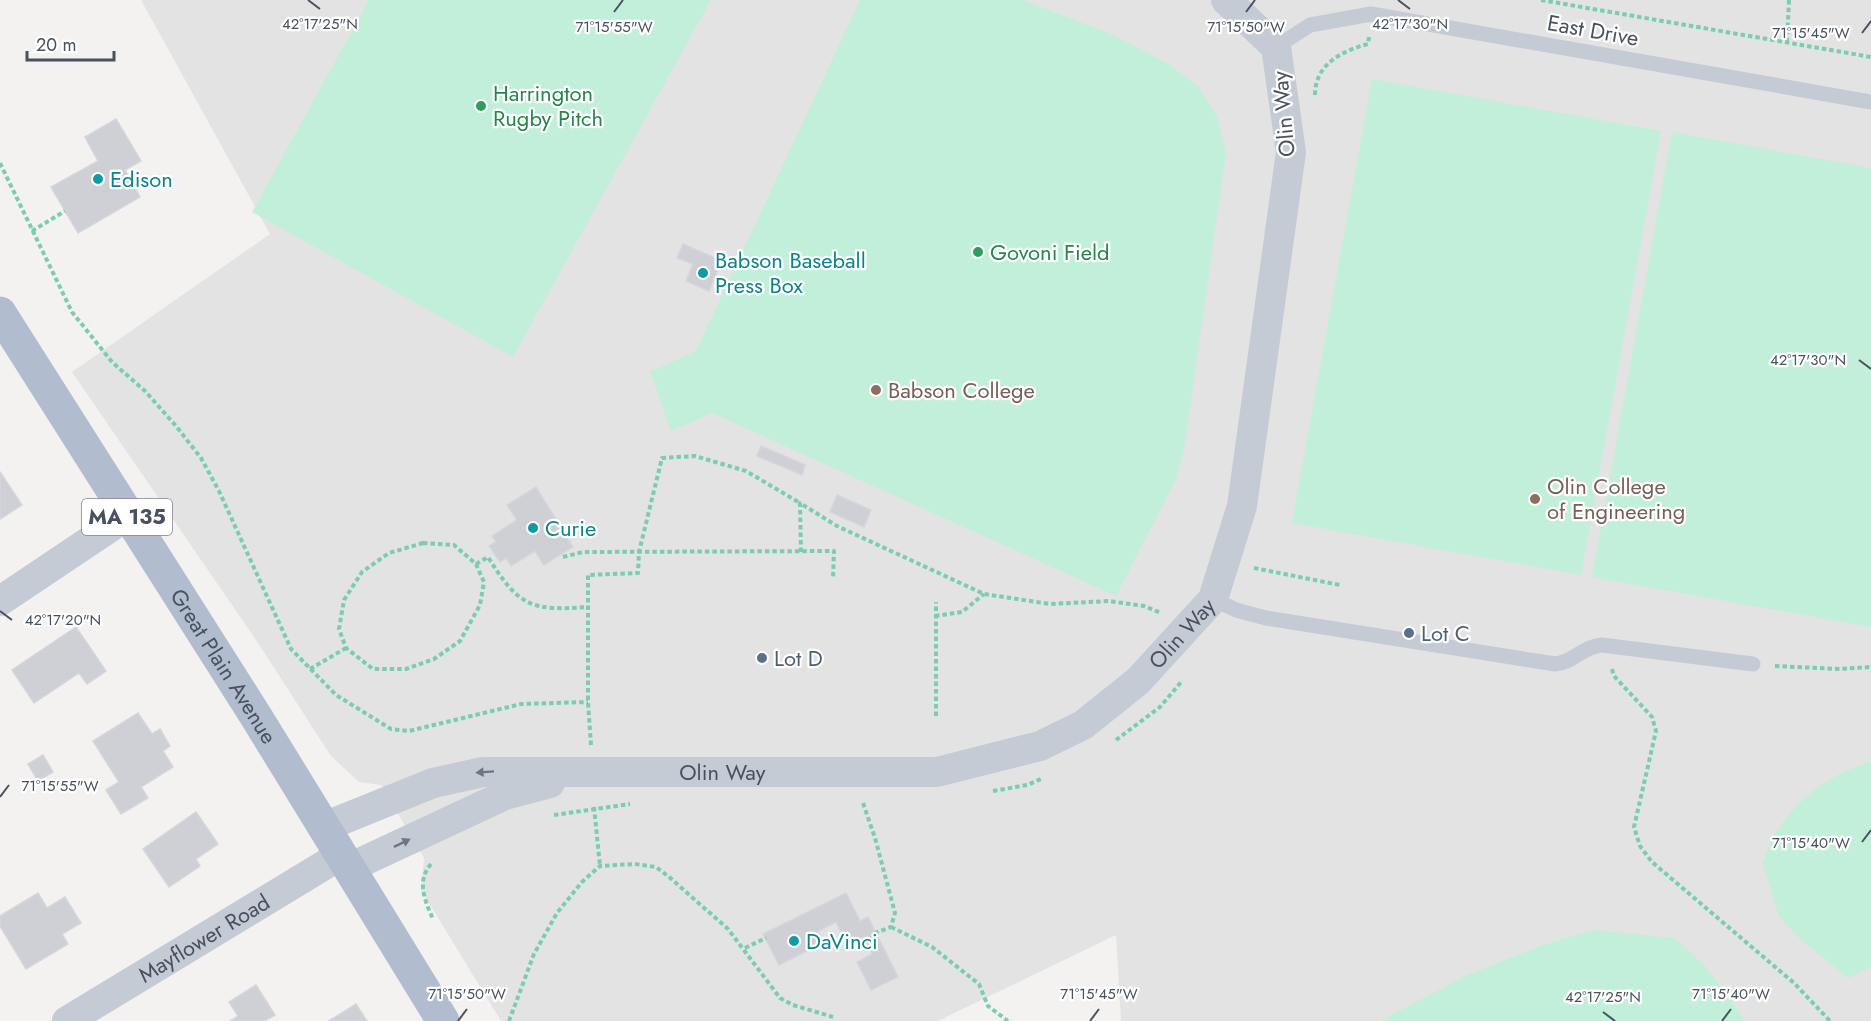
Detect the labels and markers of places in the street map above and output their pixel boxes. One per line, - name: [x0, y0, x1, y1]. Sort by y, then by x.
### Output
- place label: Harrington Rugby Pitch: [493, 77, 603, 134]
- marker: Harrington Rugby Pitch: [474, 99, 488, 113]
- place label: Edison: [110, 163, 173, 195]
- marker: Edison: [91, 172, 105, 186]
- place label: Govoni Field: [990, 236, 1110, 268]
- place label: Babson Baseball Press Box: [715, 244, 866, 301]
- marker: Govoni Field: [971, 245, 985, 259]
- marker: Babson Baseball Press Box: [696, 266, 710, 280]
- place label: Babson College: [888, 374, 1035, 406]
- marker: Babson College: [869, 383, 883, 397]
- place label: Olin College of Engineering: [1547, 470, 1685, 527]
- marker: Olin College of Engineering: [1528, 492, 1542, 506]
- place label: Curie: [545, 512, 596, 544]
- marker: Curie: [526, 521, 540, 535]
- place label: Lot C: [1421, 617, 1470, 649]
- marker: Lot C: [1402, 626, 1416, 640]
- place label: Lot D: [774, 642, 823, 674]
- marker: Lot D: [755, 651, 769, 665]
- place label: DaVinci: [806, 925, 878, 957]
- marker: DaVinci: [787, 934, 801, 948]

